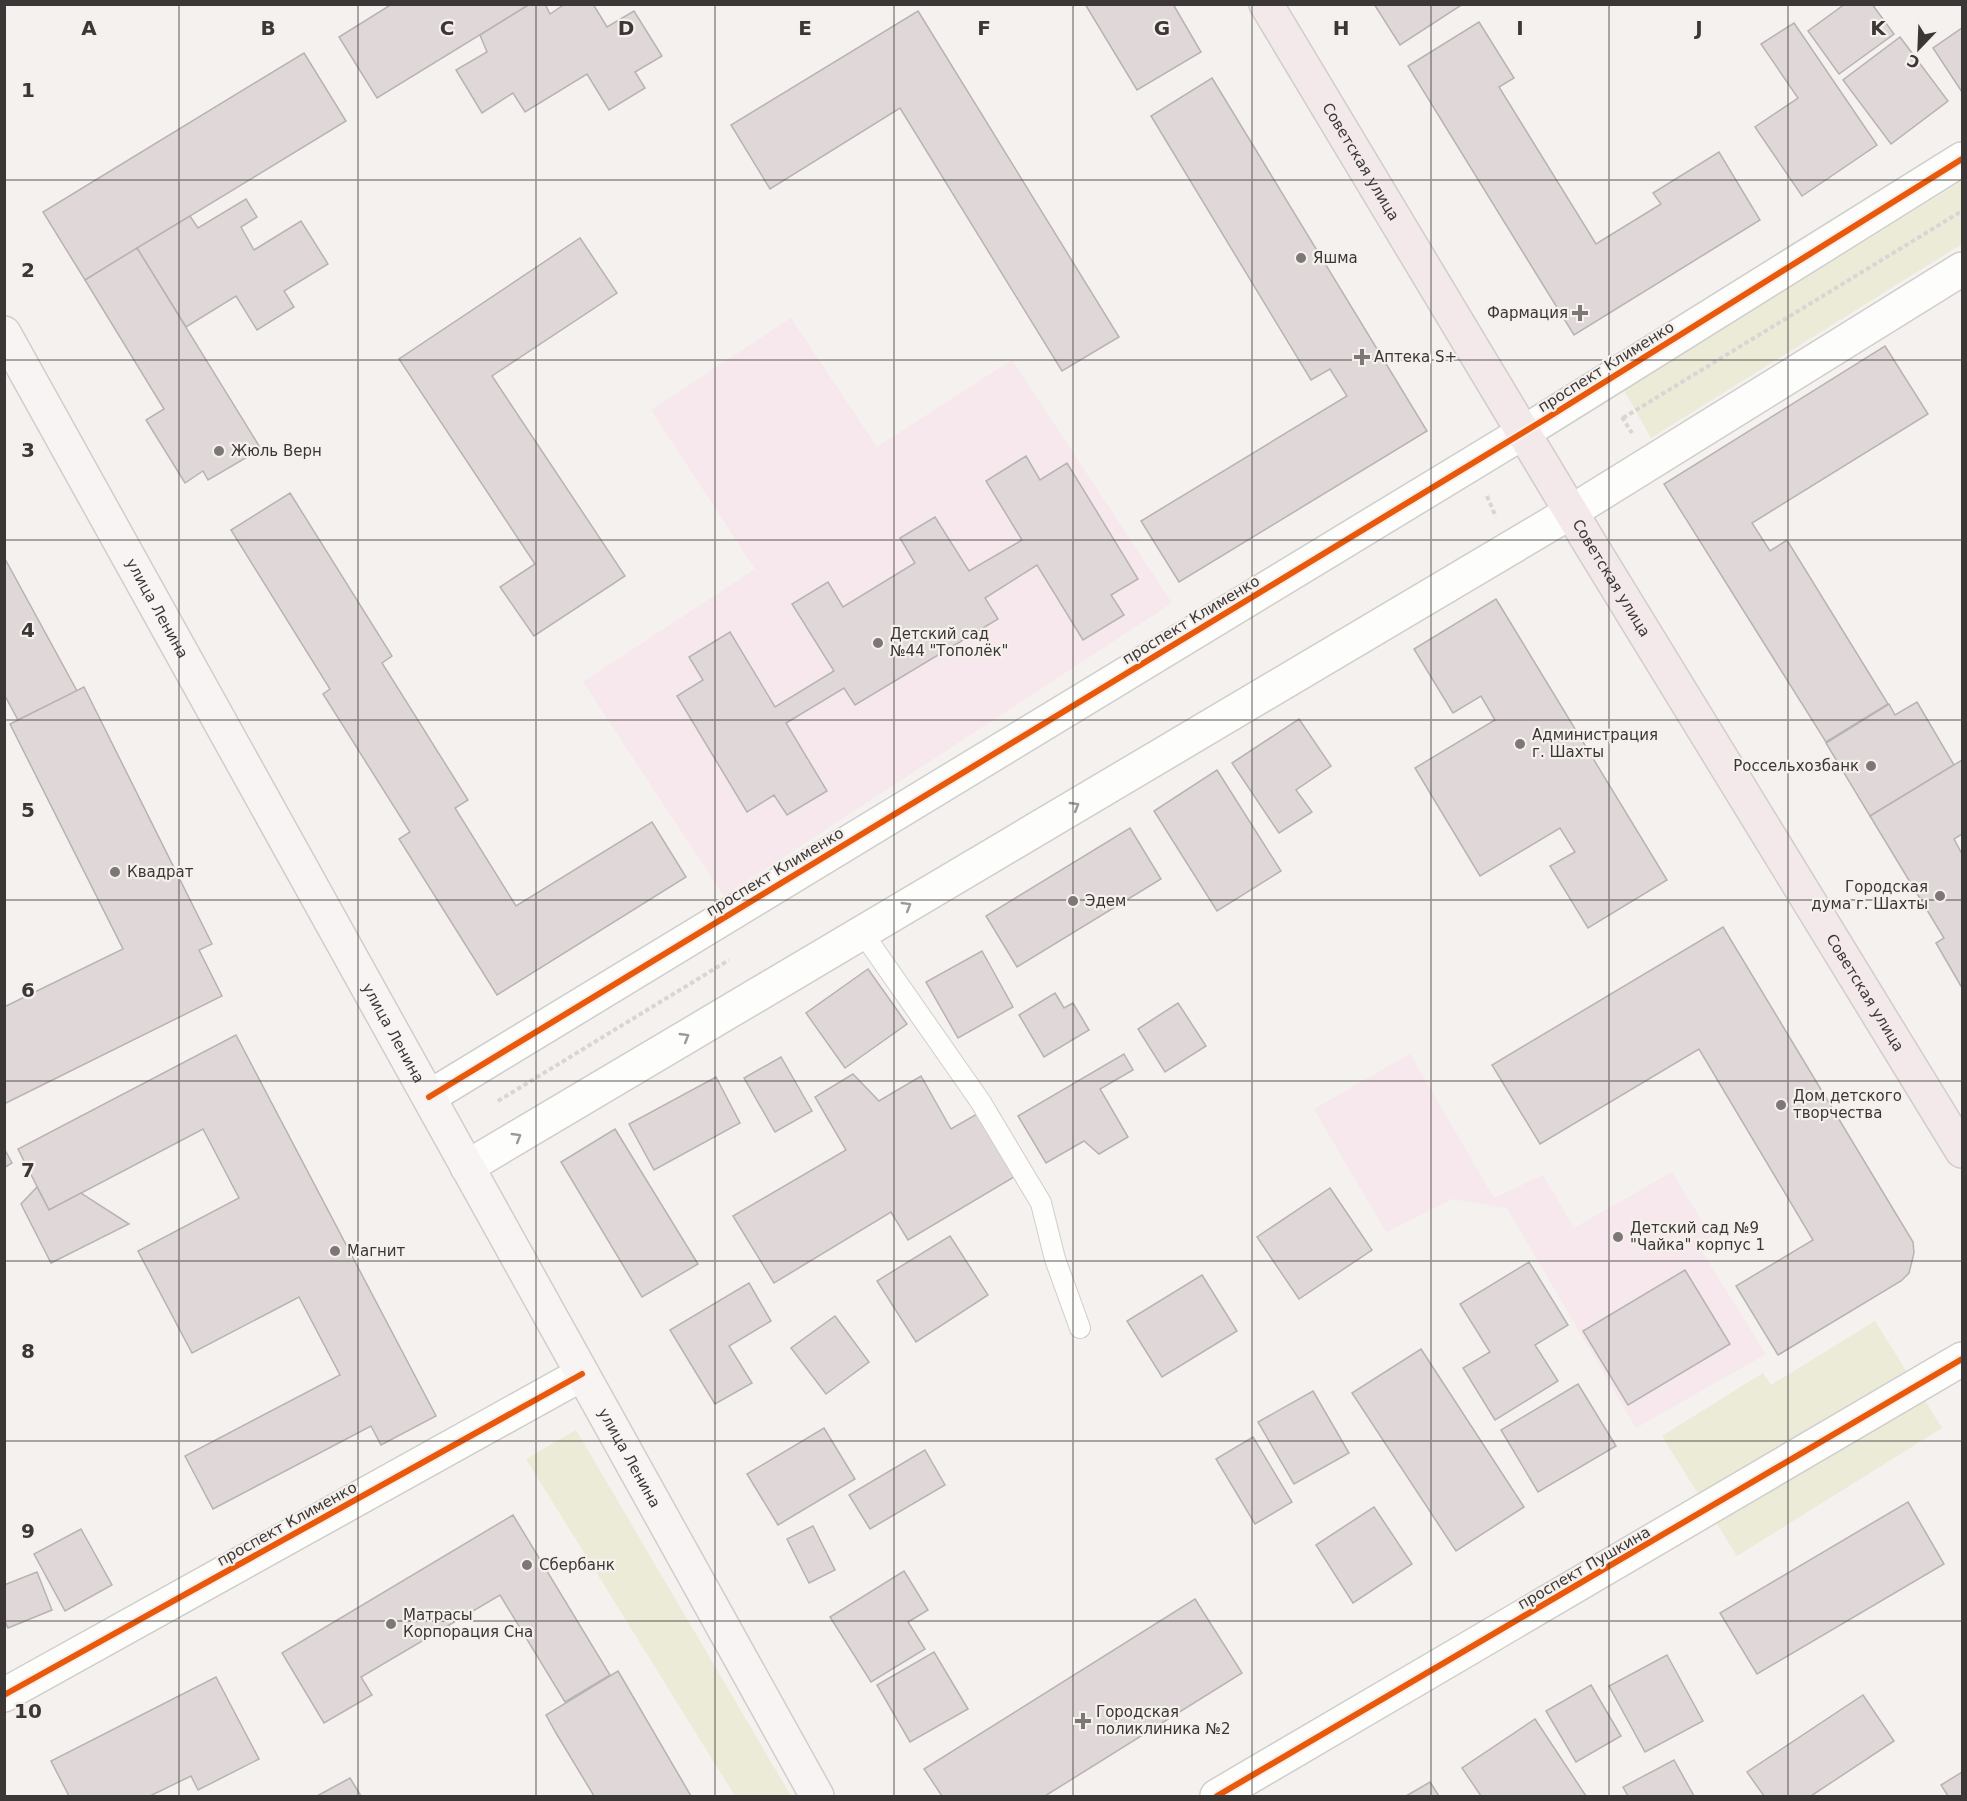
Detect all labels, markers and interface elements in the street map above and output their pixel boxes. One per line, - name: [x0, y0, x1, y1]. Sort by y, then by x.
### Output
- text: A: [81, 16, 97, 40]
- text: B: [260, 16, 276, 40]
- text: C: [440, 16, 454, 40]
- text: D: [618, 16, 634, 40]
- text: E: [798, 16, 812, 40]
- text: F: [977, 16, 991, 40]
- text: G: [1154, 16, 1170, 40]
- text: H: [1333, 16, 1349, 40]
- text: I: [1516, 16, 1524, 40]
- text: J: [1693, 16, 1703, 40]
- text: K: [1870, 16, 1887, 40]
- north arrow: [1889, 18, 1949, 78]
- text: С: [1904, 50, 1922, 72]
- text: 1: [21, 78, 35, 102]
- street label: Советская улица: [1318, 99, 1403, 224]
- place label: Яшма: [1313, 249, 1358, 267]
- marker: Яшма: [1294, 251, 1308, 265]
- text: 2: [21, 258, 35, 282]
- place label: Фармация: [1487, 304, 1568, 322]
- marker: Фармация: [1573, 306, 1587, 320]
- street label: проспект Клименко: [1535, 318, 1677, 416]
- place label: Аптека S+: [1374, 348, 1457, 366]
- marker: Аптека S+: [1355, 350, 1369, 364]
- text: 3: [21, 438, 35, 462]
- place label: Жюль Верн: [231, 442, 322, 460]
- marker: Жюль Верн: [212, 444, 226, 458]
- street label: Советская улица: [1569, 516, 1654, 640]
- street label: улица Ленина: [122, 555, 192, 661]
- street label: проспект Клименко: [1119, 572, 1263, 668]
- text: 4: [21, 618, 35, 642]
- place label: Детский сад №44 "Тополёк": [890, 625, 1008, 660]
- marker: Детский сад №44 "Тополёк": [871, 636, 885, 650]
- place label: Администрация г. Шахты: [1532, 726, 1658, 761]
- marker: Администрация г. Шахты: [1513, 737, 1527, 751]
- place label: Россельхозбанк: [1733, 757, 1859, 775]
- marker: Россельхозбанк: [1864, 759, 1878, 773]
- text: 5: [21, 798, 35, 822]
- one-way arrow: [1069, 802, 1079, 814]
- street label: проспект Клименко: [703, 824, 847, 920]
- place label: Квадрат: [127, 863, 194, 881]
- marker: Квадрат: [108, 865, 122, 879]
- place label: Городская дума г. Шахты: [1811, 878, 1928, 913]
- marker: Городская дума г. Шахты: [1933, 889, 1947, 903]
- place label: Эдем: [1085, 892, 1126, 910]
- marker: Эдем: [1066, 894, 1080, 908]
- one-way arrow: [901, 901, 911, 913]
- street label: Советская улица: [1822, 931, 1908, 1055]
- text: 6: [21, 978, 35, 1002]
- street label: улица Ленина: [358, 980, 428, 1086]
- one-way arrow: [679, 1033, 689, 1045]
- place label: Дом детского творчества: [1793, 1087, 1902, 1122]
- marker: Дом детского творчества: [1774, 1098, 1788, 1112]
- one-way arrow: [511, 1132, 521, 1144]
- text: 7: [21, 1158, 35, 1182]
- place label: Детский сад №9 "Чайка" корпус 1: [1630, 1219, 1765, 1254]
- marker: Детский сад №9 "Чайка" корпус 1: [1611, 1230, 1625, 1244]
- place label: Магнит: [347, 1242, 406, 1260]
- marker: Магнит: [328, 1244, 342, 1258]
- text: 8: [21, 1339, 35, 1363]
- street label: улица Ленина: [594, 1405, 664, 1511]
- street label: проспект Клименко: [214, 1478, 360, 1570]
- text: 9: [21, 1519, 35, 1543]
- street label: проспект Пушкина: [1515, 1523, 1653, 1613]
- place label: Сбербанк: [539, 1556, 615, 1574]
- marker: Сбербанк: [520, 1558, 534, 1572]
- place label: Матрасы Корпорация Сна: [403, 1606, 533, 1641]
- marker: Матрасы Корпорация Сна: [384, 1617, 398, 1631]
- text: 10: [14, 1699, 42, 1723]
- place label: Городская поликлиника №2: [1096, 1703, 1230, 1738]
- marker: Городская поликлиника №2: [1074, 1712, 1092, 1730]

